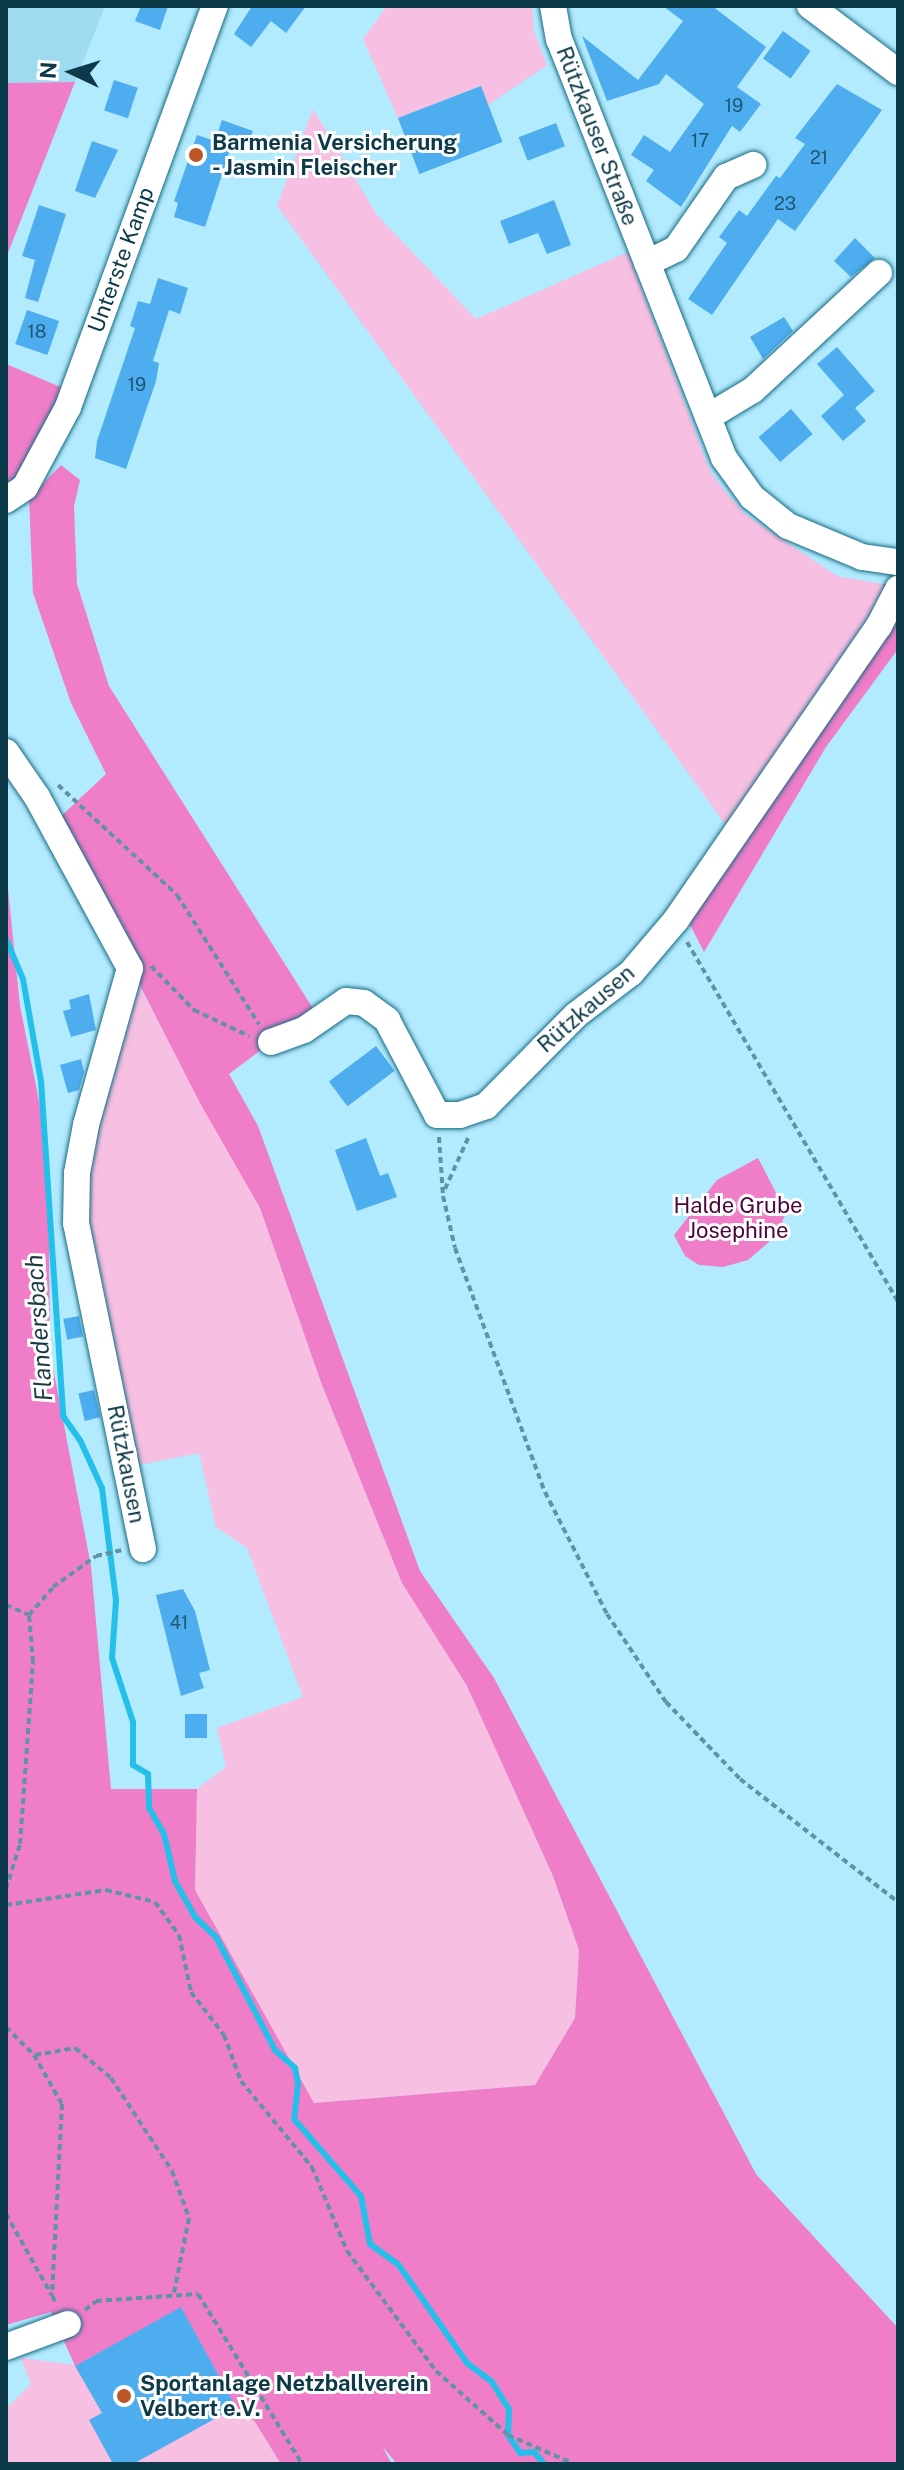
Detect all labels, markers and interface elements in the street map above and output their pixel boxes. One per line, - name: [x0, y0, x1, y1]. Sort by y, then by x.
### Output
- north arrow: [32, 32, 112, 112]
- street label: Rützkauser Straße: [551, 43, 643, 229]
- text: N: [34, 61, 62, 80]
- house number: 19: [725, 95, 743, 117]
- place label: Barmenia Versicherung - Jasmin Fleischer: [212, 129, 458, 180]
- house number: 17: [691, 130, 709, 152]
- marker: Barmenia Versicherung - Jasmin Fleischer: [187, 146, 205, 164]
- house number: 21: [810, 147, 828, 169]
- street label: Unterste Kamp: [82, 184, 160, 336]
- house number: 23: [774, 193, 796, 215]
- house number: 18: [28, 321, 46, 343]
- house number: 19: [128, 374, 146, 396]
- street label: Rützkausen: [532, 960, 640, 1058]
- park label: Halde Grube Josephine: [673, 1192, 803, 1244]
- water label: Flandersbach: [20, 1254, 58, 1402]
- street label: Rützkausen: [102, 1403, 150, 1525]
- house number: 41: [170, 1612, 188, 1634]
- place label: Sportanlage Netzballverein Velbert e.V.: [140, 2370, 429, 2422]
- marker: Sportanlage Netzballverein Velbert e.V.: [115, 2387, 133, 2405]

